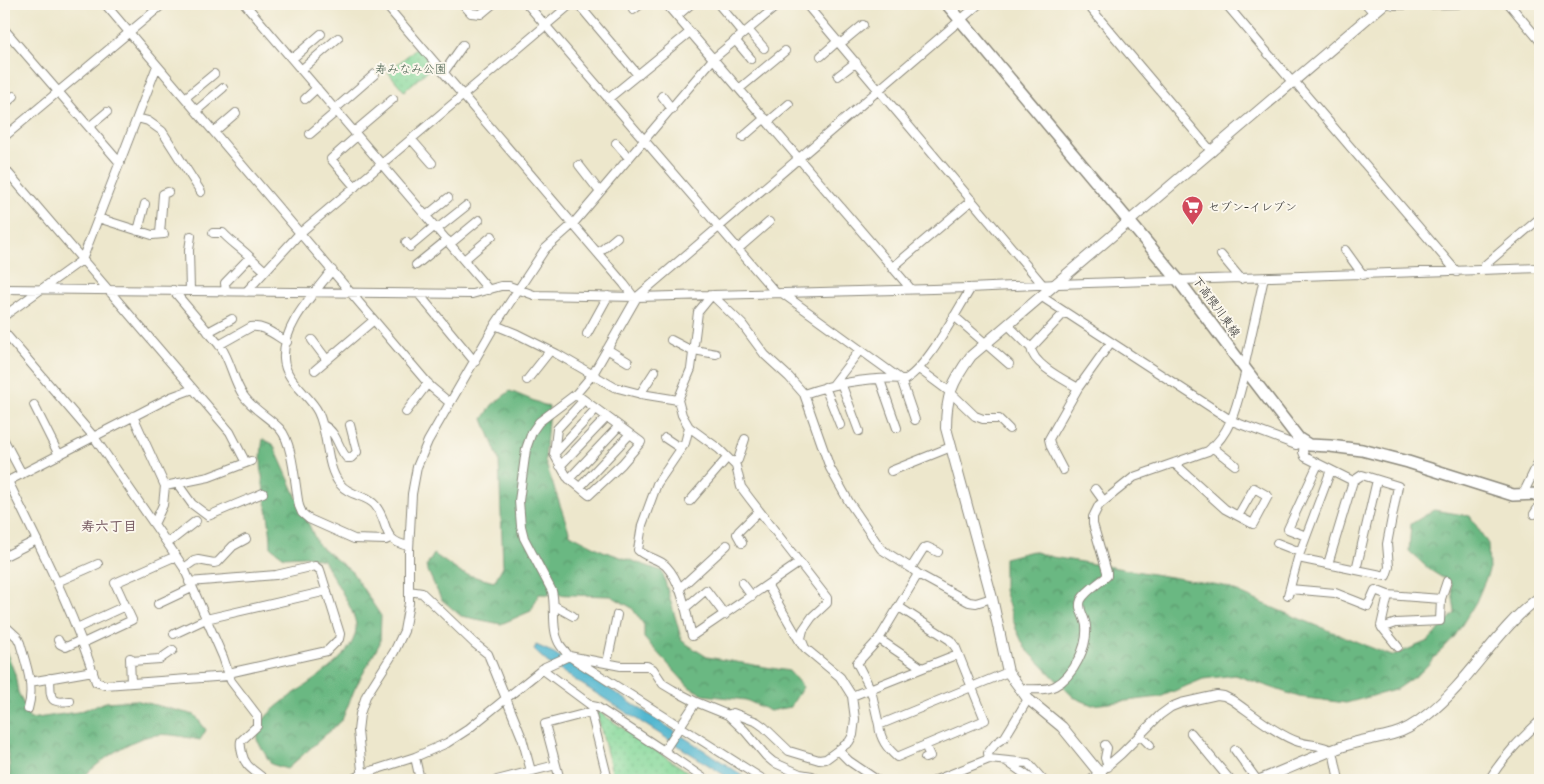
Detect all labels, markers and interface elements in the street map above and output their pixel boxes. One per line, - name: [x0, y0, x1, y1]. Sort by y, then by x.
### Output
- park label: 寿みなみ公園: [375, 62, 447, 77]
- supermarket icon: セブン-イレブン: [1180, 195, 1204, 226]
- place label: セブン-イレブン: [1208, 200, 1297, 215]
- street label: 下高隈川東線: [1189, 273, 1243, 341]
- district label: 寿六丁目: [81, 518, 137, 535]

